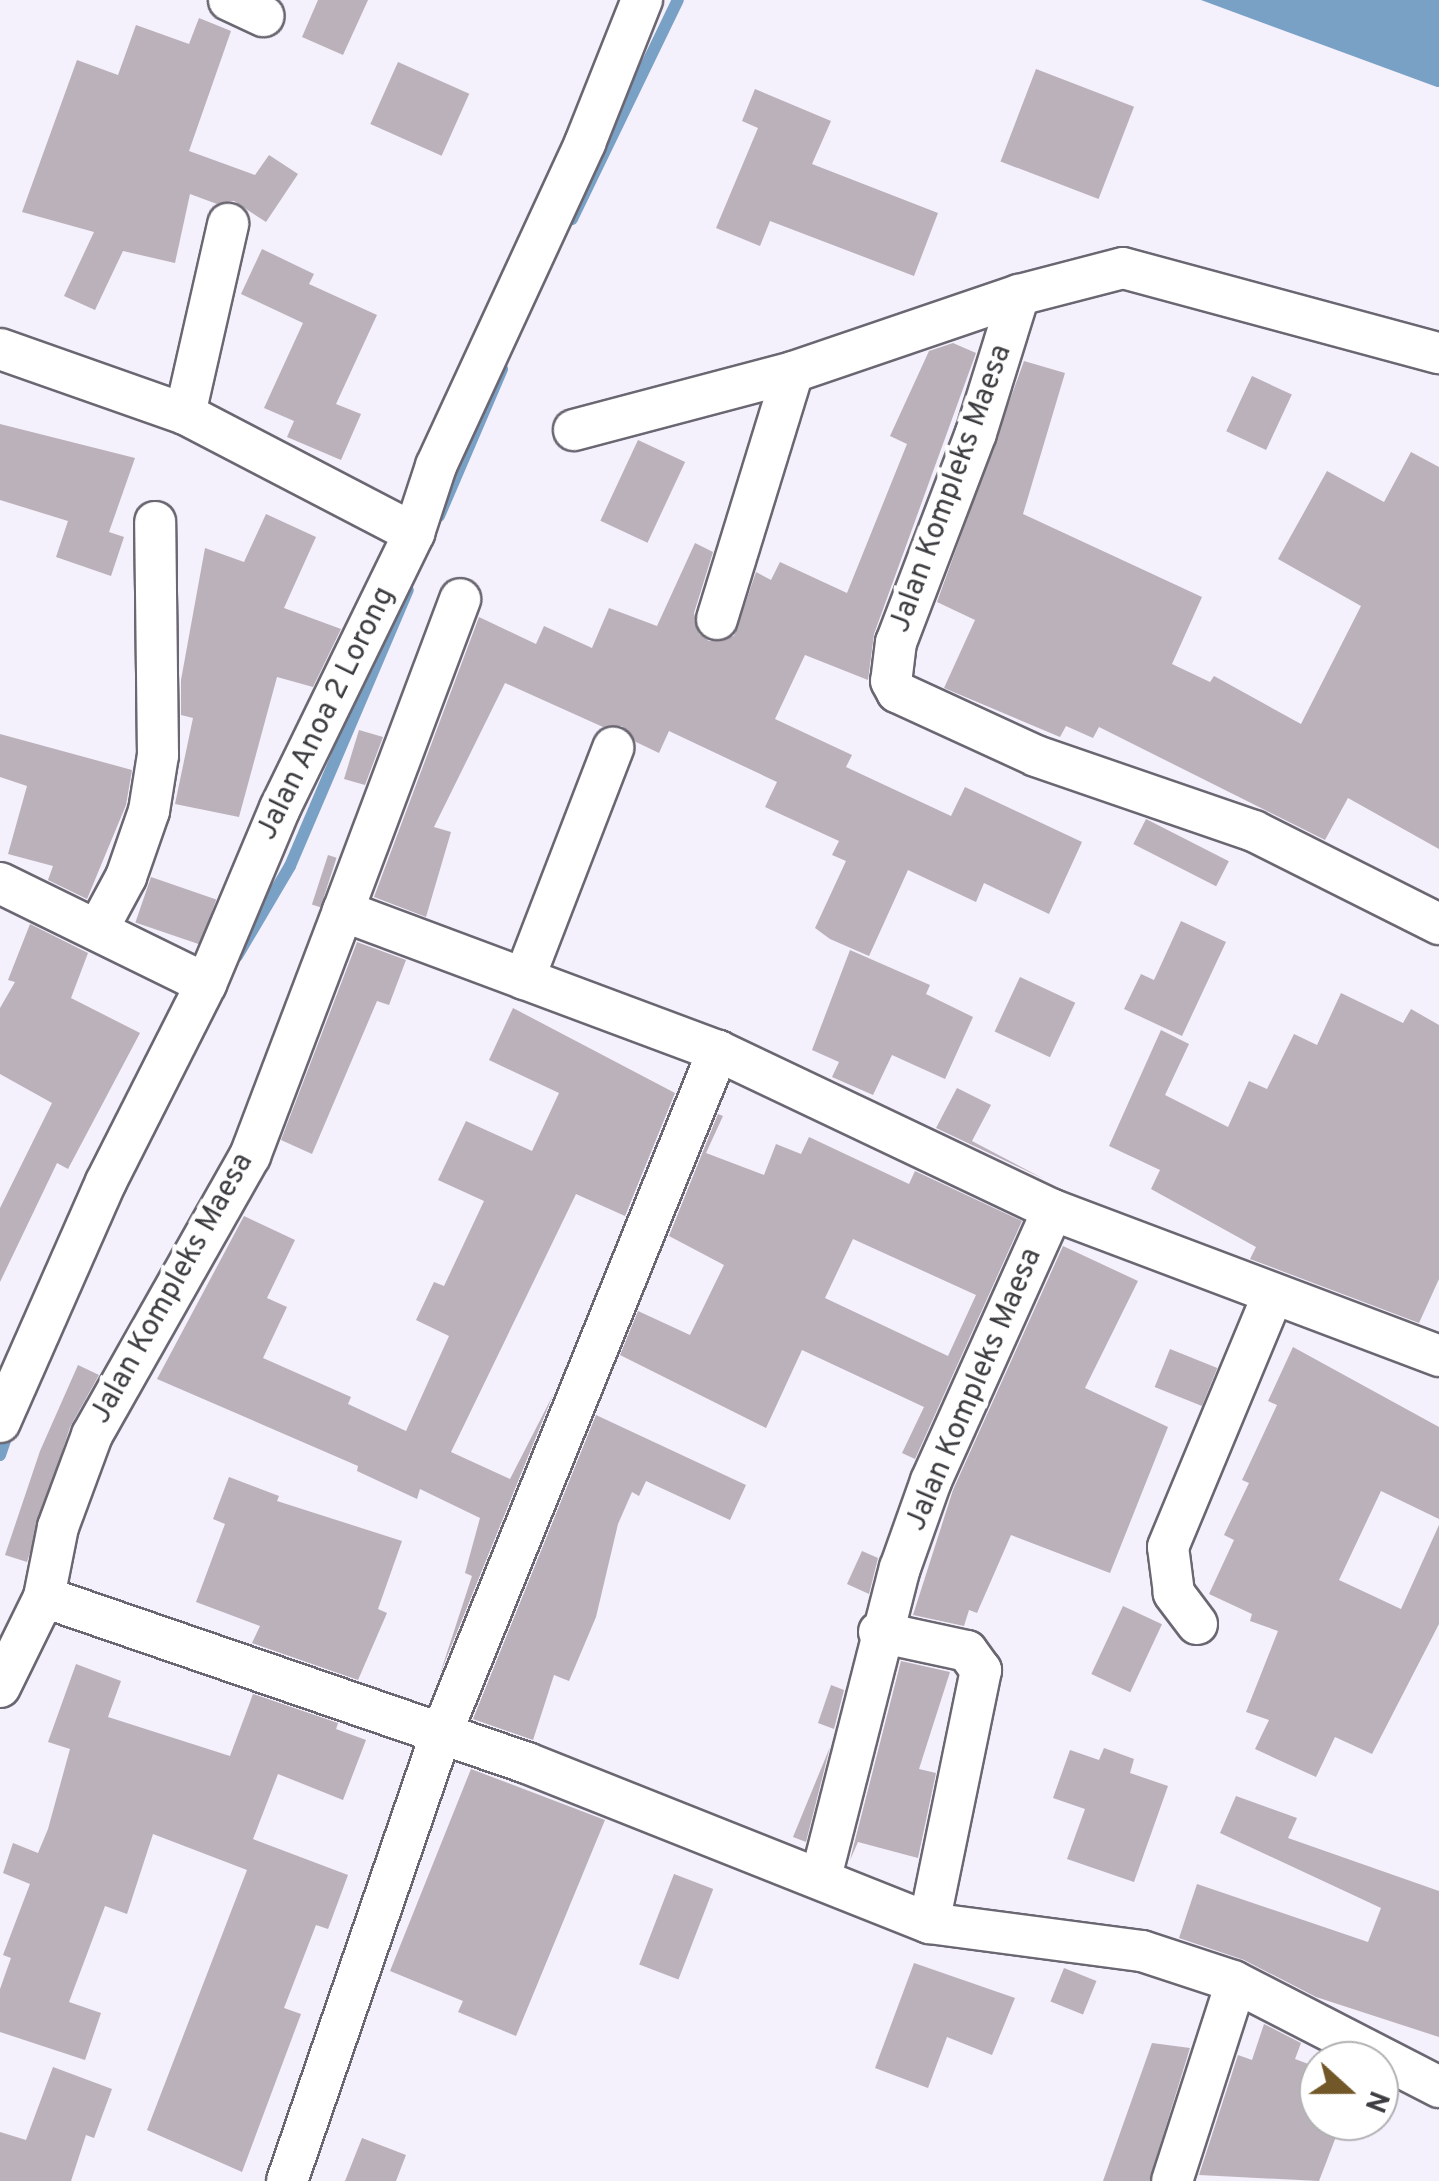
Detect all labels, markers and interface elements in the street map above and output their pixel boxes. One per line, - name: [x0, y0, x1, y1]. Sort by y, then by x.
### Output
- street label: Jalan Kompleks Maesa: [883, 340, 1021, 638]
- street label: Jalan Anoa 2 Lorong: [250, 581, 404, 847]
- street label: Jalan Kompleks Maesa: [84, 1147, 262, 1431]
- street label: Jalan Kompleks Maesa: [899, 1243, 1051, 1537]
- north arrow: [1299, 2041, 1399, 2141]
- text: N: [1355, 2085, 1396, 2117]

